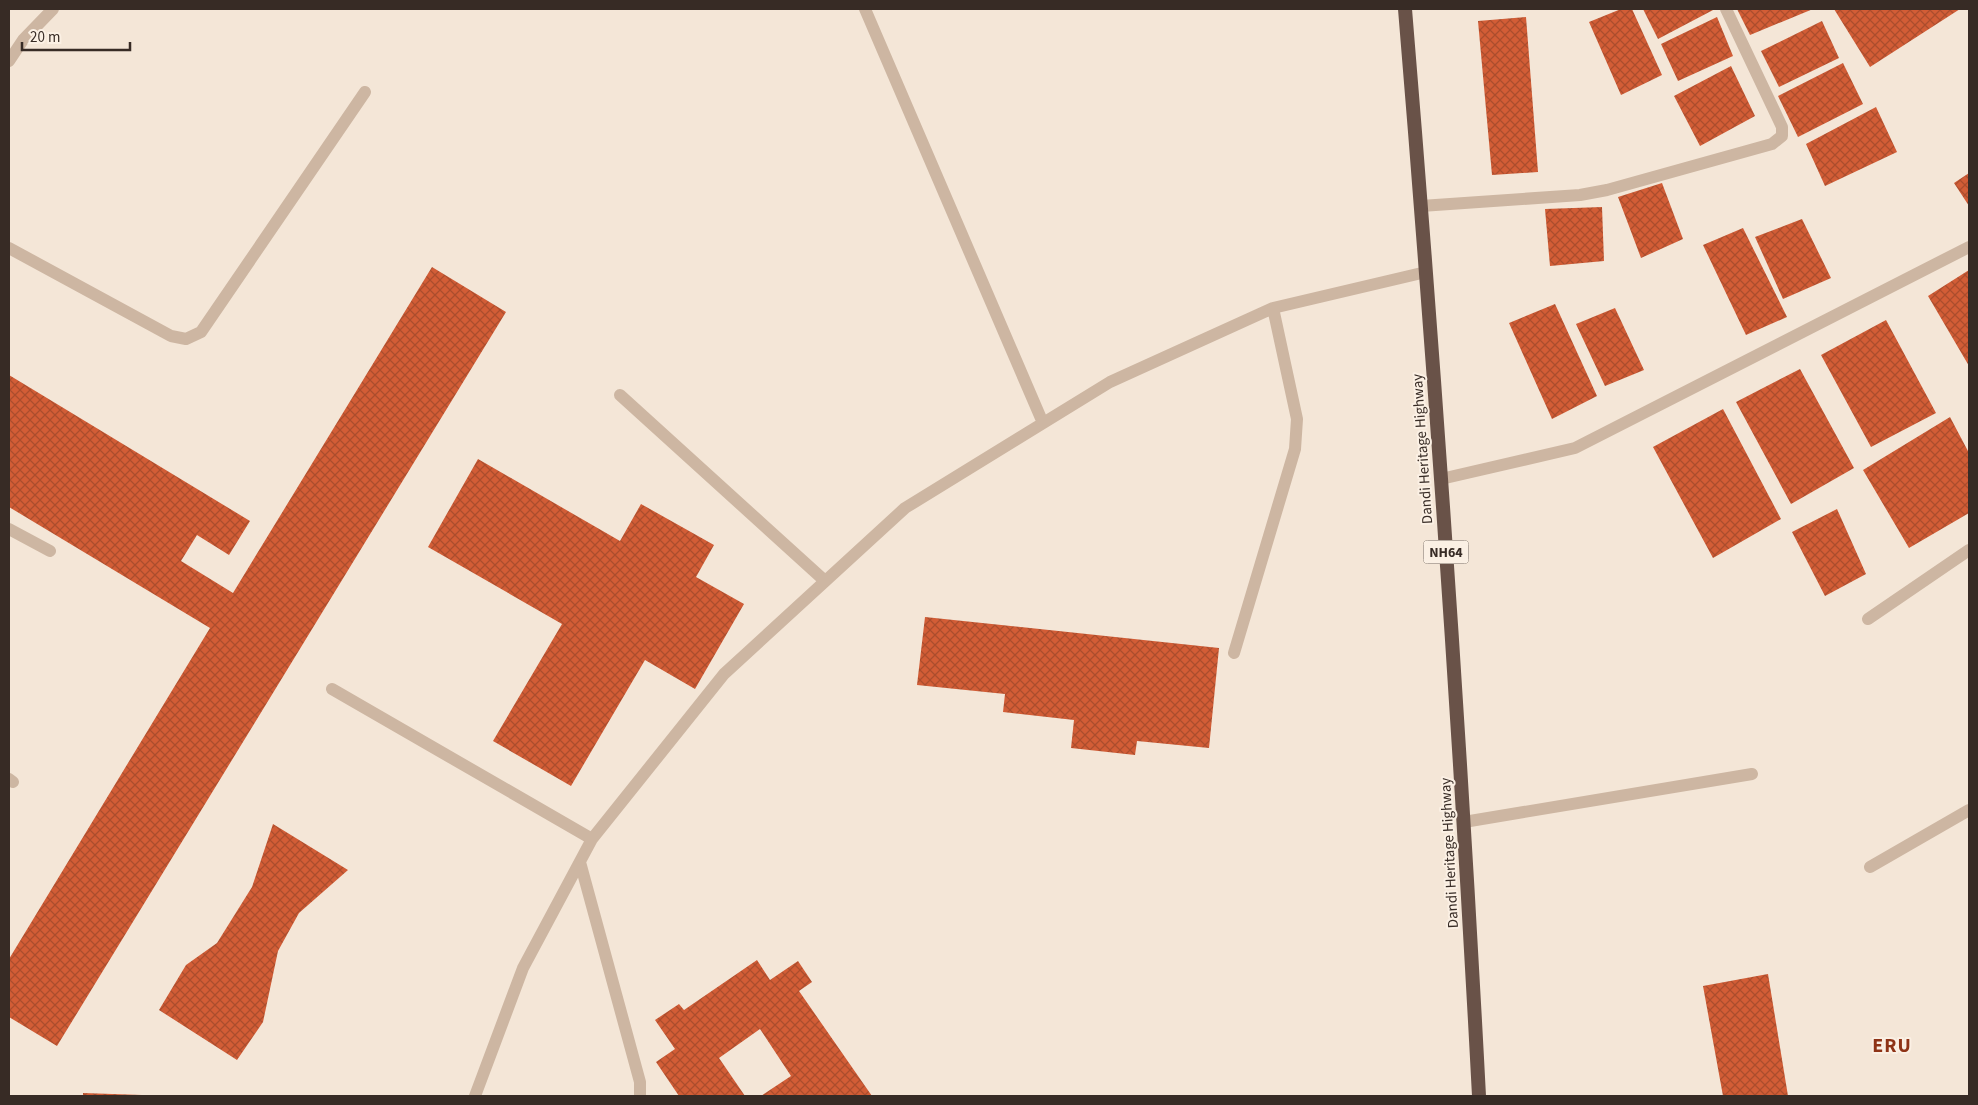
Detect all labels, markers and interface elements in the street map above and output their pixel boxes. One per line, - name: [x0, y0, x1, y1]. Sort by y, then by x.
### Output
- scale bar: [22, 20, 130, 52]
- text: 20 m: [30, 27, 60, 48]
- street label: Dandi Heritage Highway: [1407, 373, 1438, 525]
- road number: NH64: [1424, 540, 1468, 564]
- street label: Dandi Heritage Highway: [1435, 777, 1464, 929]
- district label: ERU: [1872, 1032, 1912, 1060]

